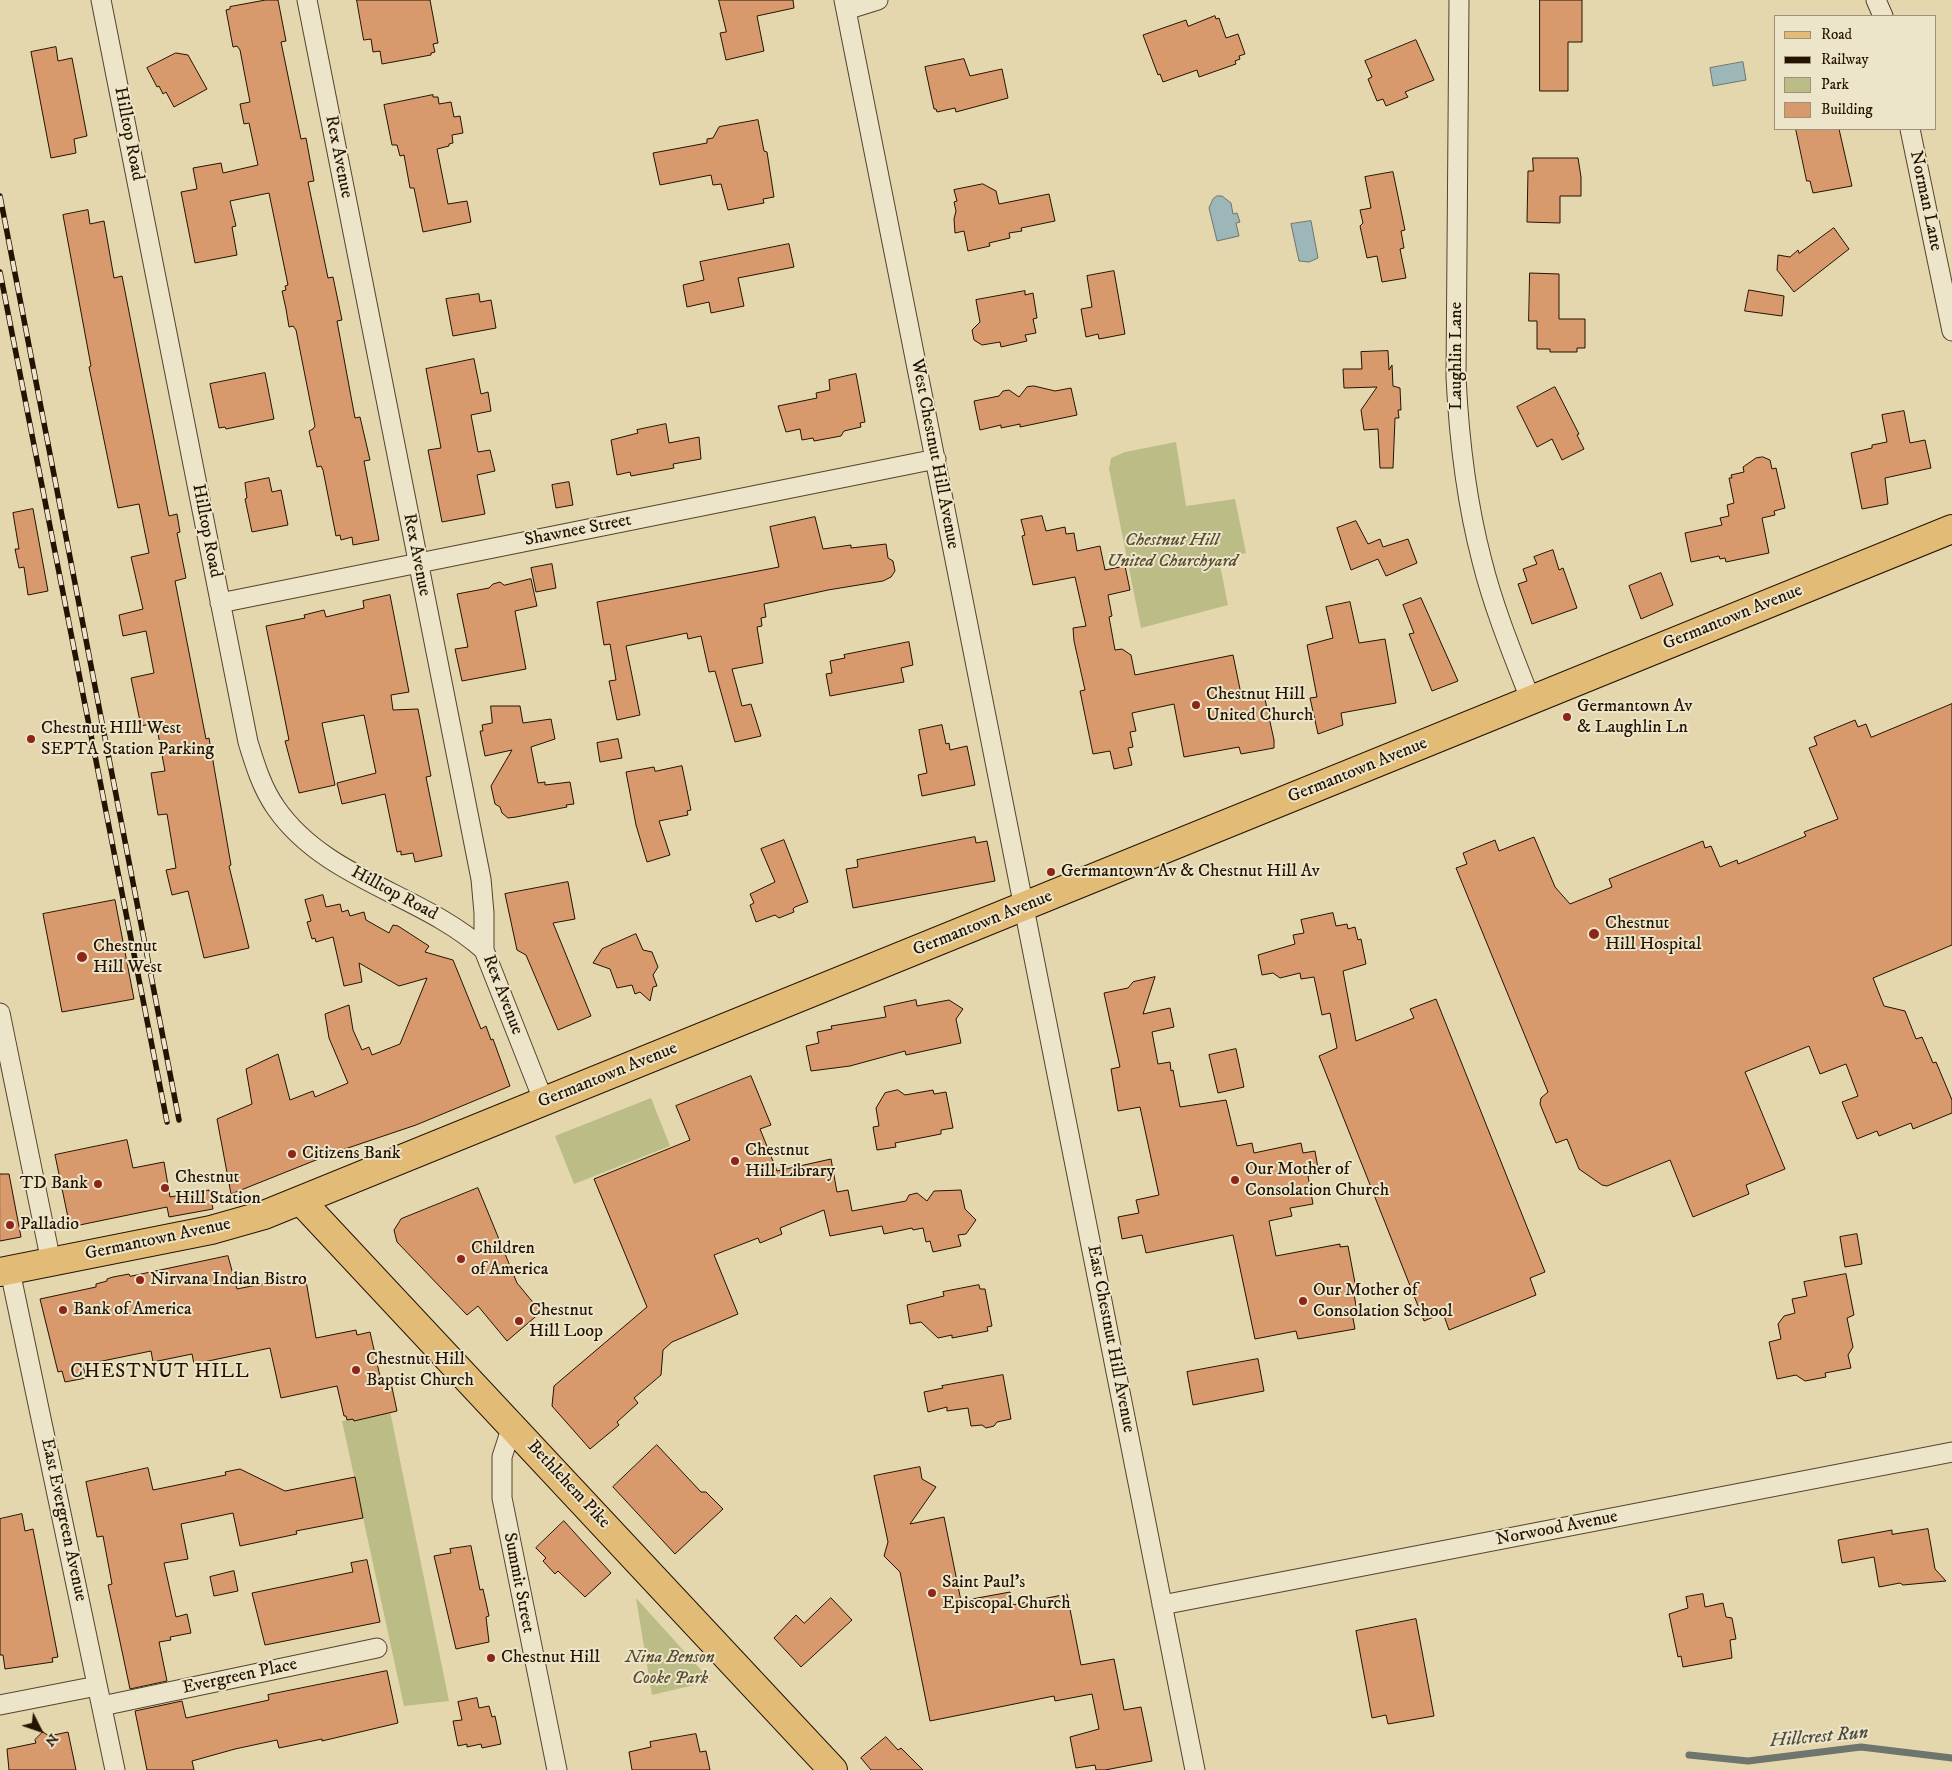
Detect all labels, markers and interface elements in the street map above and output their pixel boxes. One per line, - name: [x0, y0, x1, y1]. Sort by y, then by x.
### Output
- legend: [1774, 15, 1937, 130]
- text: Road: [1821, 25, 1852, 44]
- text: Railway: [1821, 50, 1869, 69]
- text: Park: [1821, 75, 1849, 94]
- street label: Hilltop Road: [108, 85, 148, 183]
- text: Building: [1821, 100, 1873, 119]
- street label: Rex Avenue: [319, 114, 357, 200]
- street label: Norman Lane: [1904, 149, 1946, 253]
- street label: Laughlin Lane: [1446, 302, 1468, 410]
- street label: West Chestnut Hill Avenue: [905, 357, 963, 551]
- street label: Hilltop Road: [186, 482, 226, 580]
- street label: Shawnee Street: [523, 510, 633, 552]
- street label: Rex Avenue: [397, 512, 435, 598]
- park label: Chestnut Hill United Churchyard: [1107, 530, 1237, 572]
- street label: Germantown Avenue: [1660, 580, 1806, 656]
- place label: Chestnut Hill United Church: [1206, 684, 1313, 726]
- place label: Germantown Av & Laughlin Ln: [1577, 696, 1693, 739]
- marker: Chestnut Hill United Church: [1190, 699, 1202, 711]
- marker: Germantown Av & Laughlin Ln: [1561, 711, 1573, 723]
- place label: Chestnut HIll West SEPTA Station Parking: [41, 718, 214, 761]
- marker: Chestnut HIll West SEPTA Station Parking: [25, 733, 37, 745]
- street label: Germantown Avenue: [1285, 733, 1431, 809]
- place label: Germantown Av & Chestnut Hill Av: [1061, 861, 1320, 883]
- street label: Hilltop Road: [347, 862, 441, 926]
- marker: Germantown Av & Chestnut Hill Av: [1045, 866, 1057, 878]
- street label: Germantown Avenue: [910, 886, 1056, 962]
- place label: Chestnut Hill Hospital: [1605, 913, 1701, 956]
- marker: Chestnut Hill Hospital: [1587, 927, 1601, 941]
- place label: Chestnut Hill West: [93, 936, 162, 979]
- marker: Chestnut Hill West: [75, 950, 89, 964]
- street label: Rex Avenue: [477, 952, 527, 1038]
- street label: Germantown Avenue: [535, 1038, 681, 1114]
- place label: Chestnut Hill Library: [745, 1140, 835, 1182]
- place label: Citizens Bank: [302, 1143, 401, 1165]
- marker: Citizens Bank: [286, 1148, 298, 1160]
- marker: Chestnut Hill Library: [729, 1155, 741, 1167]
- place label: Our Mother of Consolation Church: [1245, 1159, 1389, 1202]
- place label: Chestnut Hill Station: [175, 1167, 261, 1210]
- place label: TD Bank: [20, 1173, 88, 1195]
- marker: Our Mother of Consolation Church: [1229, 1174, 1241, 1186]
- marker: TD Bank: [92, 1178, 104, 1190]
- marker: Chestnut Hill Station: [159, 1182, 171, 1194]
- place label: Palladio: [20, 1214, 79, 1236]
- street label: Germantown Avenue: [83, 1214, 233, 1266]
- marker: Palladio: [4, 1219, 16, 1231]
- place label: Children of America: [471, 1238, 548, 1280]
- street label: East Chestnut Hill Avenue: [1081, 1243, 1139, 1435]
- marker: Children of America: [455, 1253, 467, 1265]
- place label: Nirvana Indian Bistro: [150, 1269, 307, 1291]
- marker: Nirvana Indian Bistro: [134, 1274, 146, 1286]
- place label: Our Mother of Consolation School: [1313, 1280, 1453, 1322]
- marker: Our Mother of Consolation School: [1297, 1295, 1309, 1307]
- place label: Bank of America: [73, 1299, 192, 1321]
- place label: Chestnut Hill Loop: [529, 1300, 603, 1342]
- marker: Bank of America: [57, 1304, 69, 1316]
- marker: Chestnut Hill Loop: [513, 1315, 525, 1327]
- place label: Chestnut Hill Baptist Church: [366, 1349, 474, 1392]
- district label: CHESTNUT HILL: [69, 1362, 251, 1384]
- marker: Chestnut Hill Baptist Church: [350, 1364, 362, 1376]
- street label: East Evergreen Avenue: [35, 1437, 91, 1603]
- street label: Bethlehem Pike: [522, 1437, 614, 1533]
- street label: Norwood Avenue: [1494, 1507, 1620, 1551]
- street label: Summit Street: [498, 1531, 538, 1635]
- place label: Saint Paul's Episcopal Church: [942, 1572, 1071, 1615]
- marker: Saint Paul's Episcopal Church: [926, 1587, 938, 1599]
- place label: Chestnut Hill: [501, 1647, 600, 1669]
- park label: Nina Benson Cooke Park: [625, 1647, 715, 1690]
- marker: Chestnut Hill: [485, 1652, 497, 1664]
- street label: Evergreen Place: [181, 1654, 299, 1700]
- north arrow: [15, 1705, 65, 1755]
- water label: Hillcrest Run: [1769, 1722, 1869, 1754]
- text: N: [41, 1730, 62, 1750]

